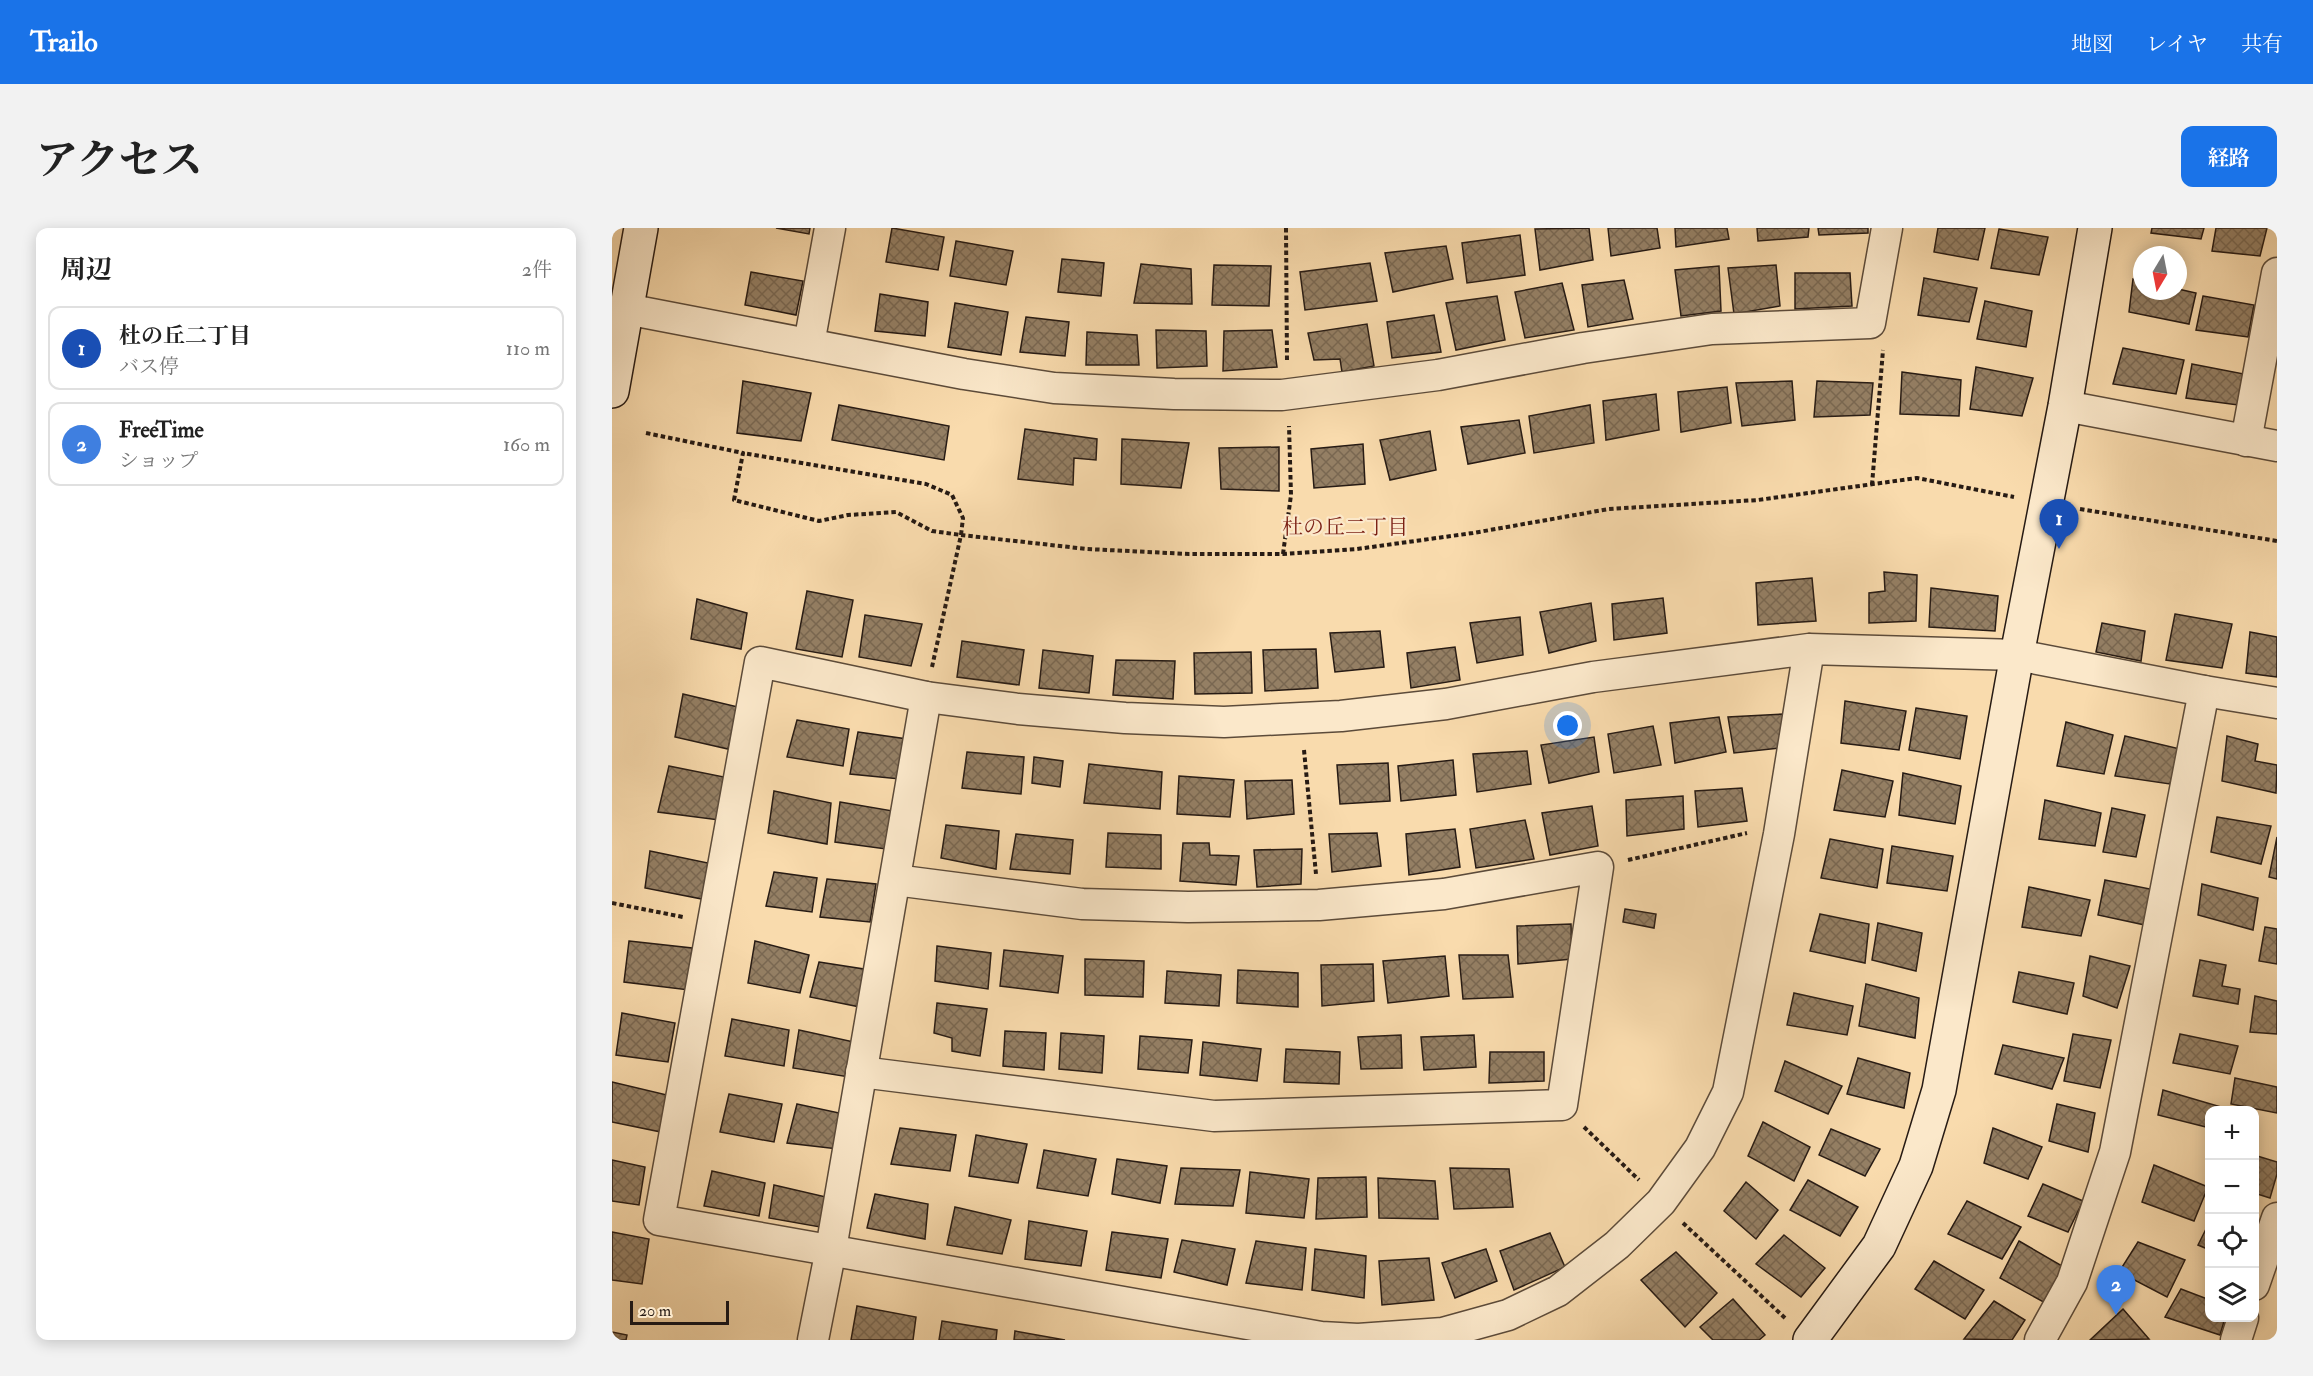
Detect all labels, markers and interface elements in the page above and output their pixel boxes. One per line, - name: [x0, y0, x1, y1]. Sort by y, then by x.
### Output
- text: Trailo: [30, 25, 98, 60]
- text: 地図: [2071, 31, 2113, 58]
- text: レイヤ: [2146, 31, 2208, 58]
- text: 共有: [2241, 31, 2283, 58]
- button: 経路: [2181, 126, 2277, 187]
- text: アクセス: [36, 135, 203, 187]
- north arrow: [2133, 246, 2187, 300]
- text: 周辺: [60, 254, 112, 286]
- text: 2件: [522, 257, 552, 282]
- text: 杜の丘二丁目: [119, 322, 251, 350]
- text: 1: [78, 336, 85, 361]
- text: 110 m: [506, 336, 550, 361]
- text: バス停: [119, 354, 179, 379]
- text: FreeTime: [119, 416, 204, 444]
- text: 2: [76, 432, 87, 457]
- text: 160 m: [503, 432, 550, 457]
- text: ショップ: [119, 448, 199, 473]
- pin: 1: [2040, 500, 2078, 549]
- district label: 杜の丘二丁目: [1282, 514, 1408, 541]
- your location: [1553, 711, 1582, 740]
- map controls: [2205, 1106, 2259, 1322]
- button: +: [2205, 1106, 2259, 1160]
- button: −: [2205, 1160, 2259, 1214]
- button: locate: [2205, 1214, 2259, 1268]
- pin: 2: [2096, 1266, 2136, 1315]
- button: layers: [2205, 1268, 2259, 1322]
- scale bar: [630, 1298, 729, 1326]
- text: 20 m: [639, 1301, 671, 1321]

